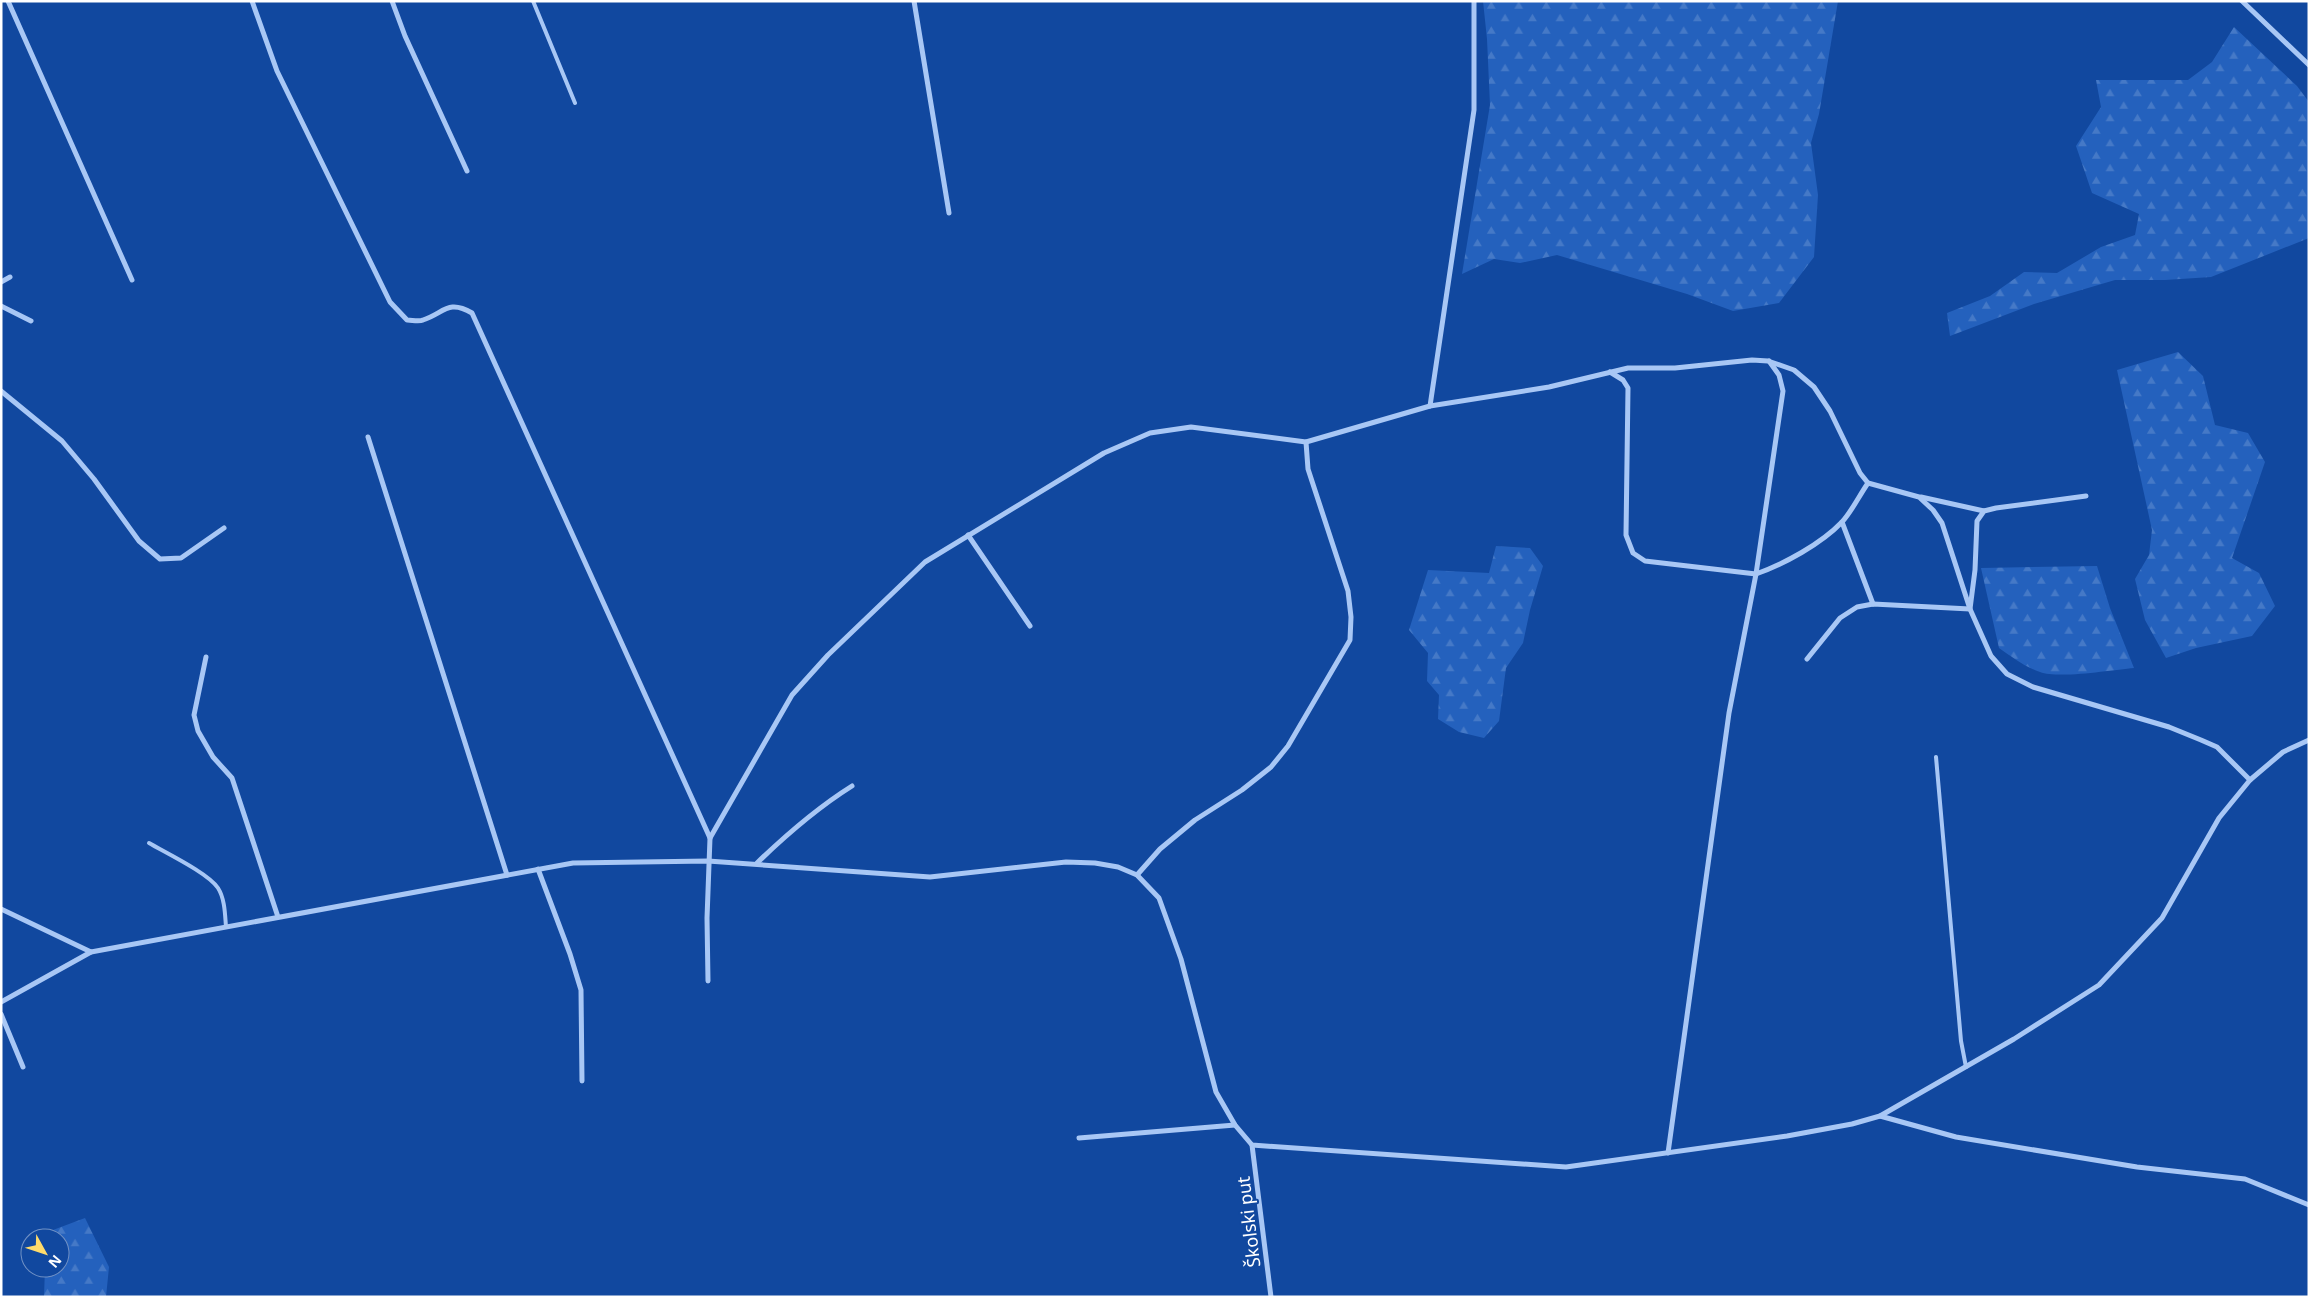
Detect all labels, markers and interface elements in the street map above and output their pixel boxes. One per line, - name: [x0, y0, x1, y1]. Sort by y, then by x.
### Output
- street label: Školski put: [1230, 1175, 1265, 1269]
- north arrow: [20, 1228, 70, 1278]
- text: N: [44, 1251, 66, 1272]

